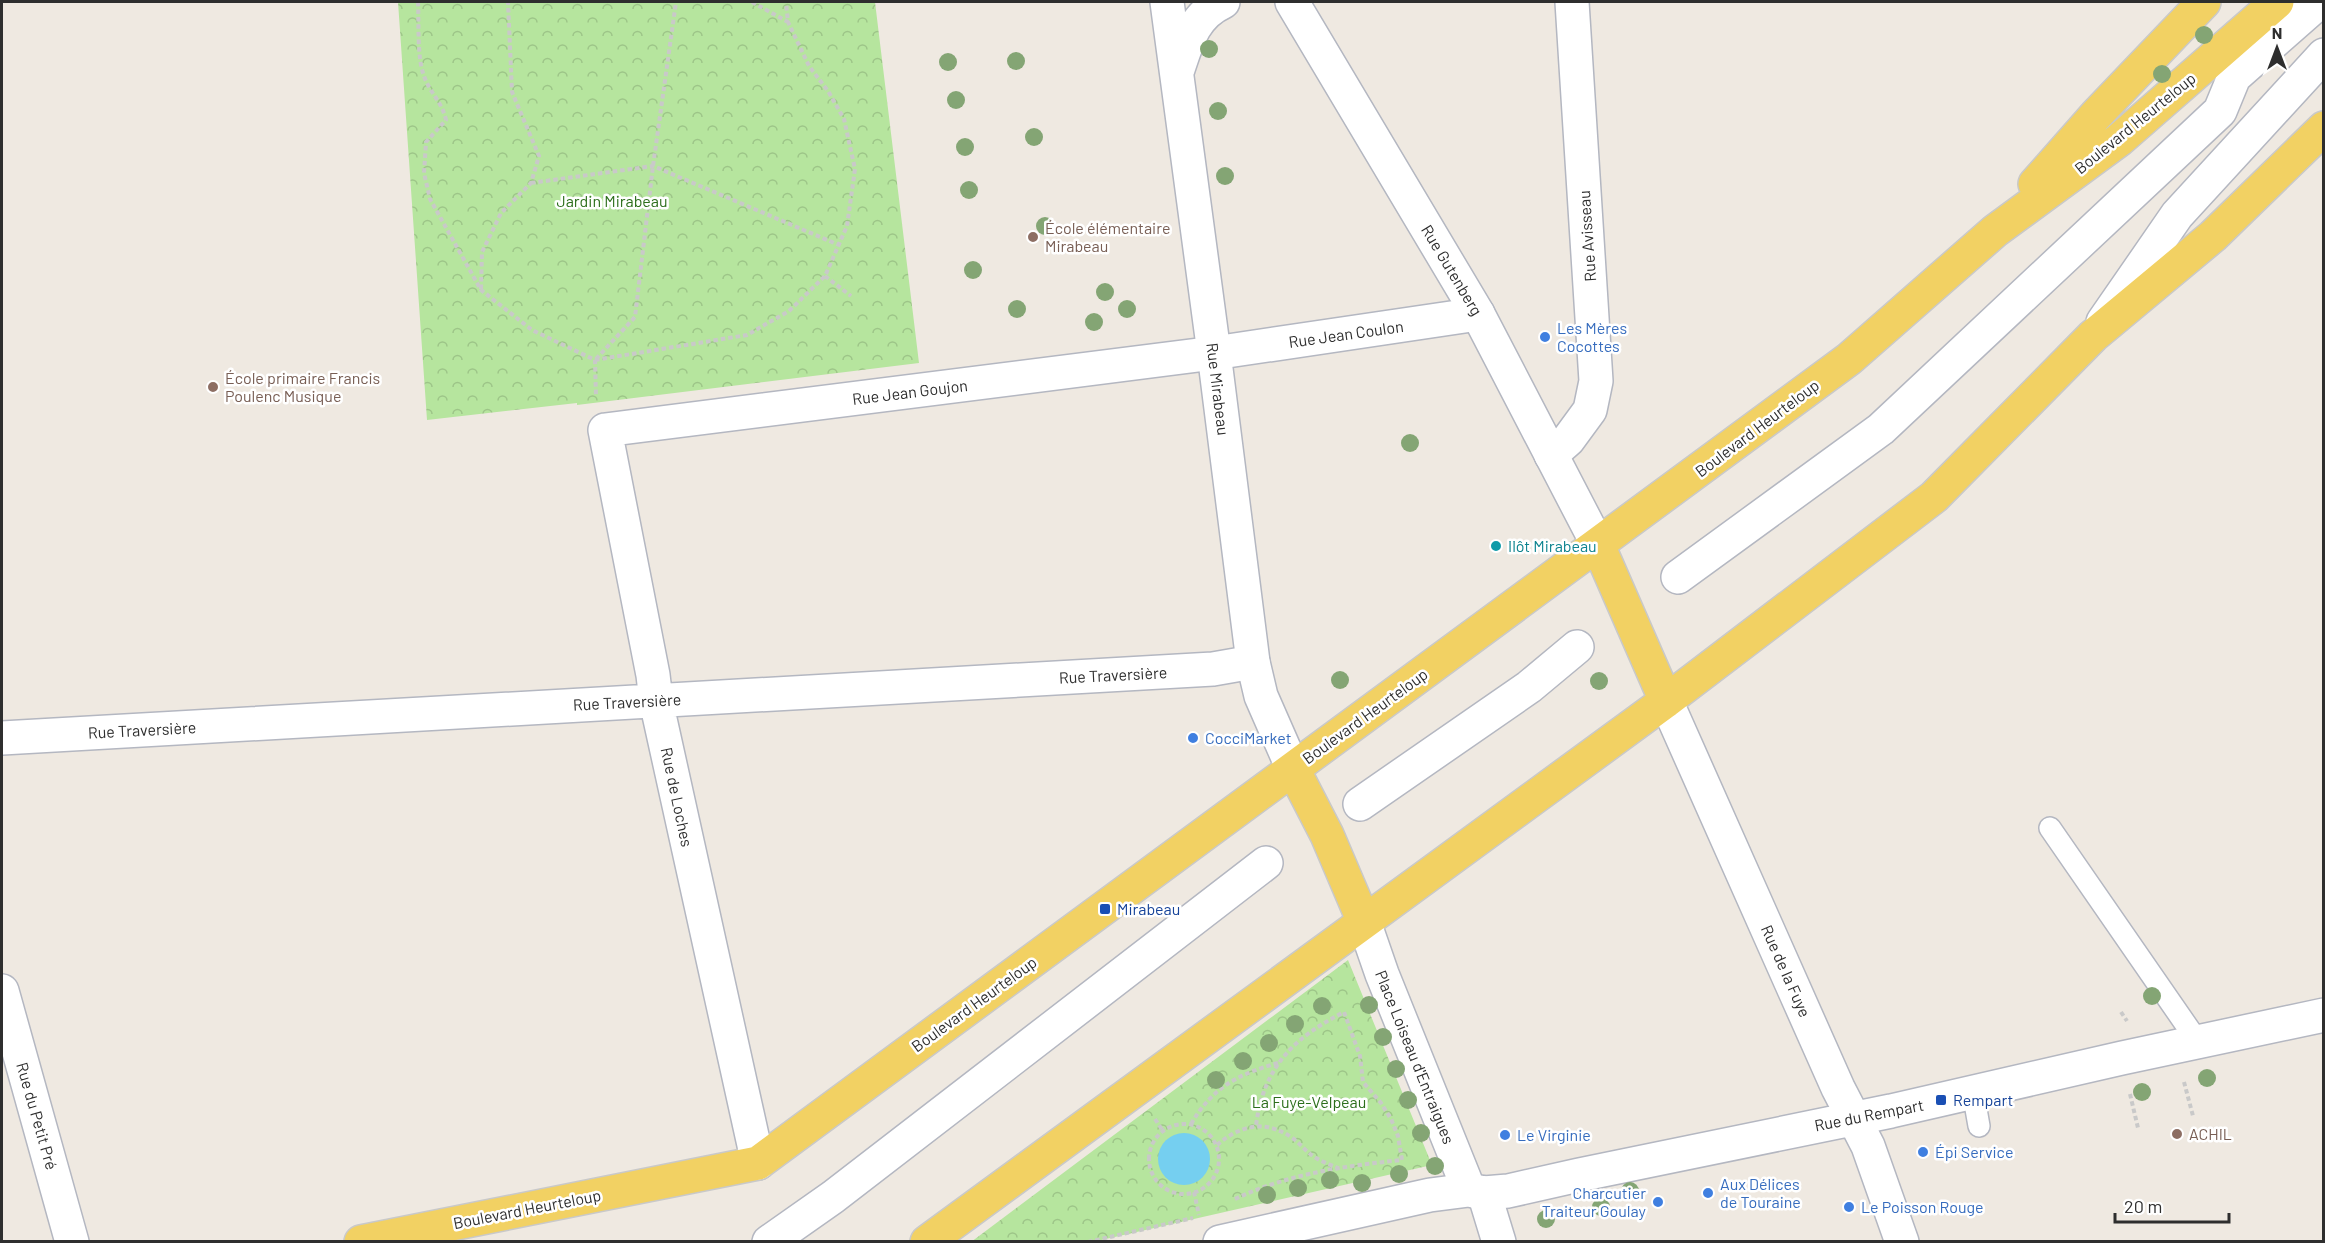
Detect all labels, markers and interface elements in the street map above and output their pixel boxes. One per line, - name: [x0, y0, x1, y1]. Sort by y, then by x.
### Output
- north arrow: [2247, 18, 2307, 78]
- text: N: [2272, 23, 2282, 42]
- street label: Boulevard Heurteloup: [2070, 68, 2199, 177]
- street label: Rue Avisseau: [1574, 190, 1599, 282]
- park label: Jardin Mirabeau: [556, 191, 668, 210]
- place label: École élémentaire Mirabeau: [1045, 218, 1170, 255]
- street label: Rue Gutenberg: [1418, 221, 1487, 319]
- marker: École élémentaire Mirabeau: [1026, 230, 1040, 244]
- street label: Rue Jean Coulon: [1287, 316, 1405, 351]
- place label: Les Mères Cocottes: [1557, 318, 1627, 355]
- marker: Les Mères Cocottes: [1538, 330, 1552, 344]
- street label: Rue Mirabeau: [1203, 341, 1234, 436]
- place label: École primaire Francis Poulenc Musique: [225, 368, 380, 405]
- street label: Rue Jean Goujon: [851, 375, 969, 408]
- street label: Boulevard Heurteloup: [1691, 375, 1822, 480]
- marker: École primaire Francis Poulenc Musique: [206, 380, 220, 394]
- place label: Ilôt Mirabeau: [1508, 536, 1597, 555]
- marker: Ilôt Mirabeau: [1489, 539, 1503, 553]
- street label: Rue Traversière: [1058, 662, 1168, 687]
- street label: Boulevard Heurteloup: [1298, 664, 1431, 767]
- street label: Rue Traversière: [572, 689, 682, 714]
- street label: Rue Traversière: [87, 717, 197, 742]
- place label: CocciMarket: [1205, 728, 1291, 747]
- marker: CocciMarket: [1186, 731, 1200, 745]
- street label: Rue de Loches: [658, 745, 697, 848]
- place label: Mirabeau: [1117, 899, 1180, 918]
- marker: Mirabeau: [1098, 902, 1112, 916]
- street label: Rue de la Fuye: [1758, 922, 1815, 1020]
- street label: Boulevard Heurteloup: [907, 952, 1040, 1055]
- street label: Place Loiseau d'Entraigues: [1372, 967, 1459, 1146]
- street label: Rue du Petit Pré: [13, 1060, 62, 1172]
- place label: Rempart: [1953, 1090, 2013, 1109]
- park label: La Fuye-Velpeau: [1252, 1092, 1366, 1111]
- marker: Rempart: [1934, 1093, 1948, 1107]
- street label: Rue du Rempart: [1813, 1095, 1925, 1134]
- place label: ACHIL: [2189, 1124, 2232, 1143]
- place label: Le Virginie: [1517, 1125, 1591, 1144]
- marker: ACHIL: [2170, 1127, 2184, 1141]
- marker: Le Virginie: [1498, 1128, 1512, 1142]
- place label: Épi Service: [1935, 1142, 2013, 1161]
- marker: Épi Service: [1916, 1145, 1930, 1159]
- place label: Aux Délices de Touraine: [1720, 1174, 1801, 1211]
- place label: Charcutier Traiteur Goulay: [1542, 1183, 1647, 1220]
- street label: Boulevard Heurteloup: [451, 1185, 602, 1232]
- marker: Aux Délices de Touraine: [1701, 1186, 1715, 1200]
- scale bar: [2115, 1186, 2229, 1224]
- marker: Charcutier Traiteur Goulay: [1651, 1195, 1665, 1209]
- text: 20 m: [2124, 1195, 2162, 1217]
- place label: Le Poisson Rouge: [1861, 1197, 1984, 1216]
- marker: Le Poisson Rouge: [1842, 1200, 1856, 1214]

